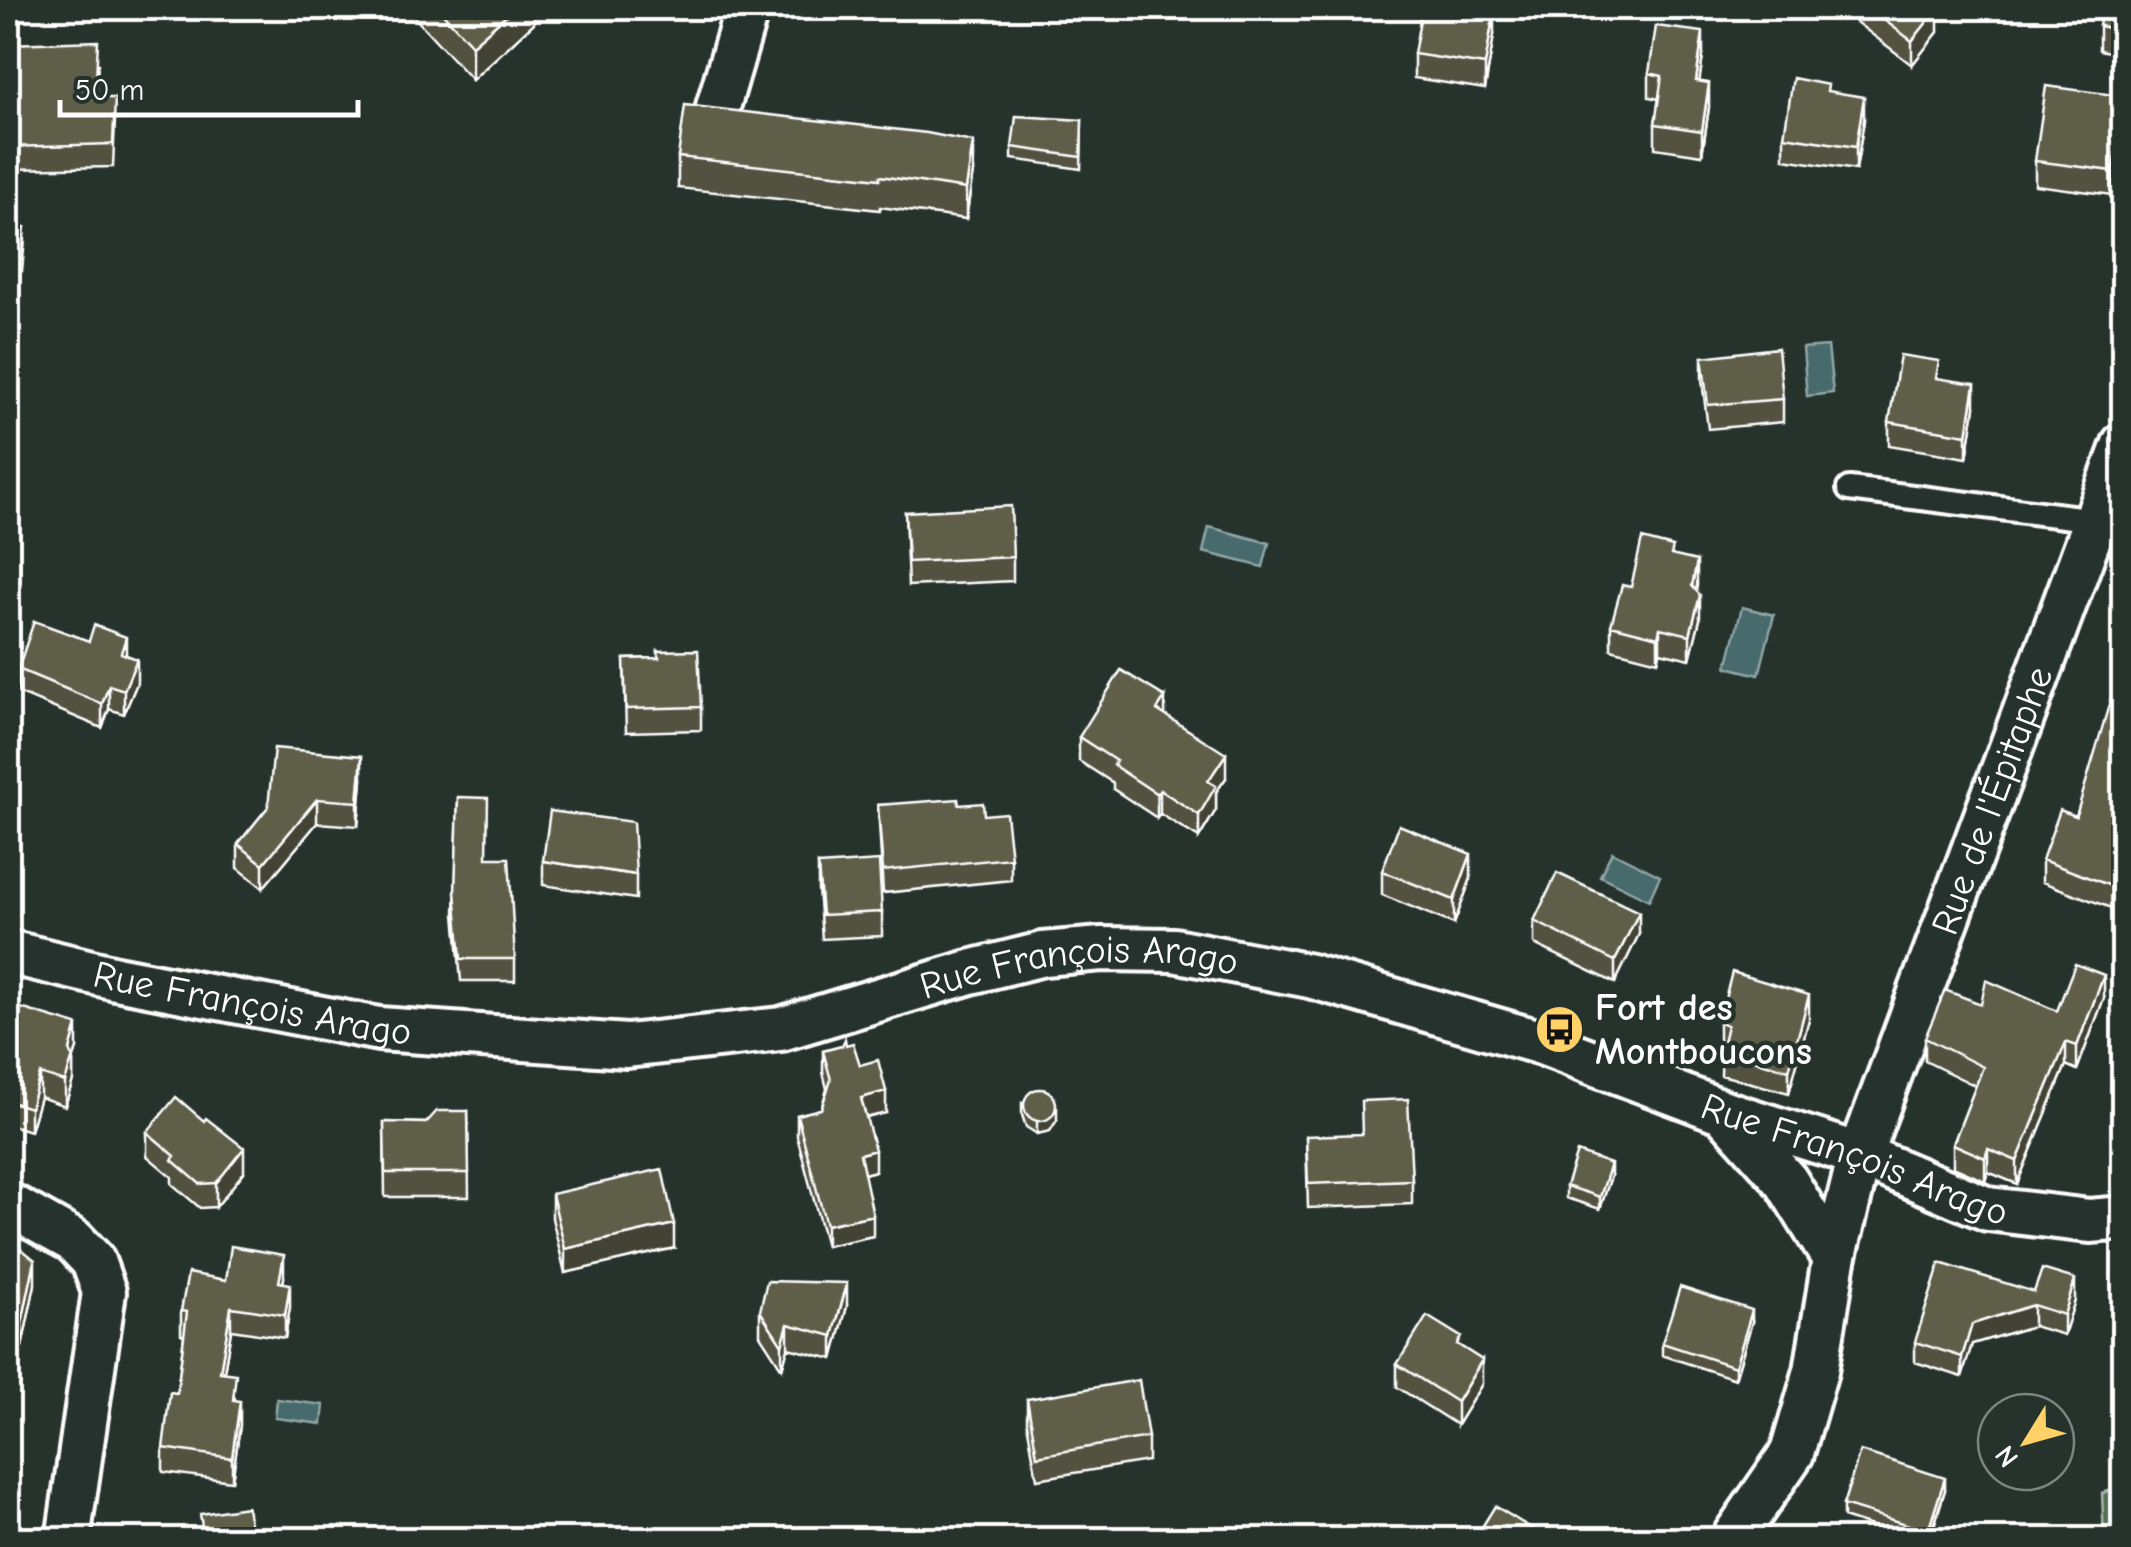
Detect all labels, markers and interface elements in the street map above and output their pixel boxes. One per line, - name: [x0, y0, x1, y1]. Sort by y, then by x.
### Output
- scale bar: [60, 55, 358, 117]
- text: 50 m: [75, 73, 144, 108]
- street label: Rue de l'Épitaphe: [1923, 661, 2062, 941]
- street label: Rue François Arago: [915, 928, 1242, 1009]
- street label: Rue François Arago: [89, 952, 413, 1054]
- place label: Fort des Montboucons: [1595, 986, 1812, 1074]
- bus stop icon: Fort des Montboucons: [1534, 1003, 1586, 1055]
- street label: Rue François Arago: [1695, 1084, 2009, 1234]
- north arrow: [1976, 1392, 2076, 1492]
- text: N: [1989, 1440, 2025, 1473]

